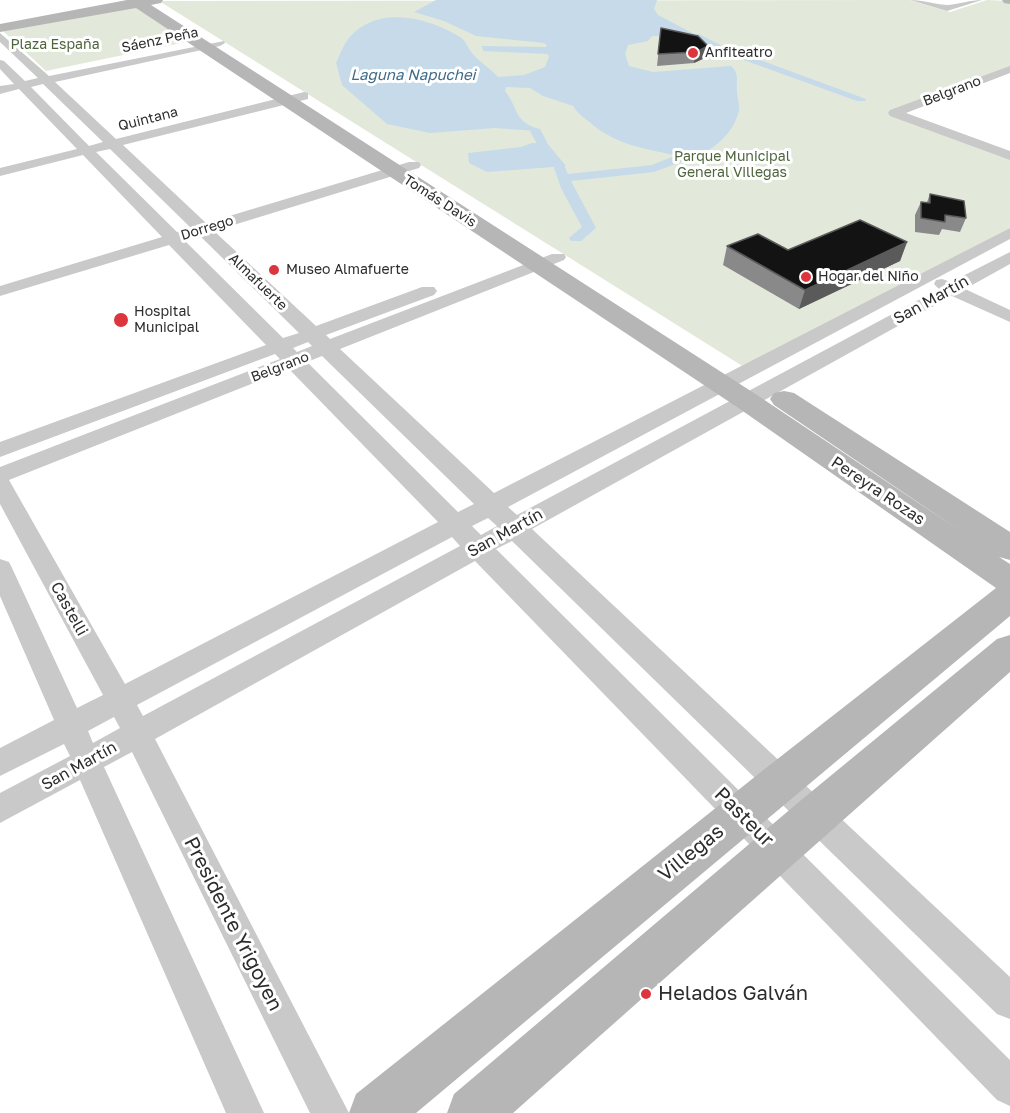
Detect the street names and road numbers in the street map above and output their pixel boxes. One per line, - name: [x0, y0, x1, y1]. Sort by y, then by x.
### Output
- street label: Sáenz Peña: [120, 24, 200, 56]
- street label: Belgrano: [921, 72, 983, 110]
- street label: Quintana: [116, 103, 180, 135]
- street label: Tomás Davis: [400, 171, 480, 231]
- street label: Dorrego: [179, 212, 235, 244]
- street label: Almafuerte: [225, 250, 291, 314]
- street label: San Martín: [890, 271, 972, 329]
- street label: Belgrano: [249, 348, 311, 386]
- street label: Pereyra Rozas: [828, 453, 928, 529]
- street label: San Martín: [464, 504, 546, 562]
- street label: Castelli: [46, 579, 92, 639]
- street label: San Martín: [38, 737, 120, 795]
- street label: Pasteur: [709, 782, 779, 852]
- street label: Villegas: [653, 819, 729, 887]
- street label: Presidente Yrigoyen: [179, 833, 287, 1015]

